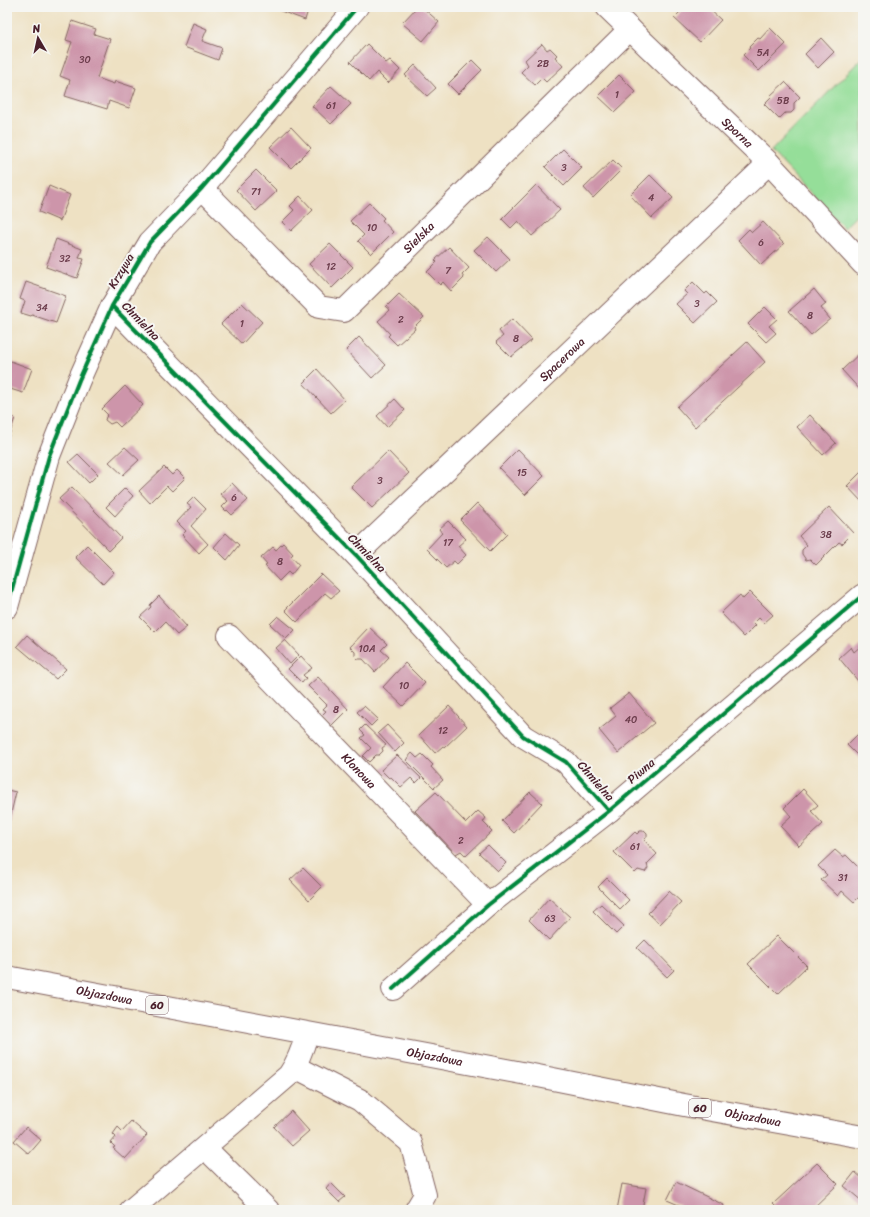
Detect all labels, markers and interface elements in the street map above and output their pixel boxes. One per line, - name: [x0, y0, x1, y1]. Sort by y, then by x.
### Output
- north arrow: [18, 18, 58, 58]
- text: N: [30, 19, 42, 39]
- house number: 5A: [757, 44, 769, 62]
- house number: 30: [79, 51, 91, 69]
- house number: 2B: [537, 55, 550, 73]
- house number: 1: [615, 86, 619, 104]
- house number: 5B: [777, 92, 790, 110]
- house number: 61: [326, 97, 336, 115]
- street label: Sporna: [716, 112, 759, 154]
- house number: 3: [561, 159, 567, 177]
- house number: 71: [251, 183, 261, 201]
- house number: 4: [648, 189, 654, 207]
- street label: Sielska: [397, 216, 440, 259]
- house number: 10: [367, 219, 377, 237]
- house number: 6: [758, 234, 764, 252]
- street label: Krzywa: [102, 249, 140, 293]
- house number: 32: [59, 250, 71, 268]
- house number: 12: [326, 258, 336, 276]
- house number: 7: [445, 262, 452, 280]
- house number: 3: [694, 295, 700, 313]
- street label: Chmielna: [116, 296, 166, 346]
- house number: 34: [36, 299, 48, 317]
- house number: 8: [807, 307, 813, 325]
- house number: 2: [398, 311, 404, 329]
- house number: 1: [240, 315, 244, 333]
- house number: 8: [513, 330, 519, 348]
- street label: Spacerowa: [534, 332, 590, 387]
- house number: 15: [517, 464, 527, 482]
- house number: 3: [377, 472, 383, 490]
- house number: 6: [231, 489, 237, 507]
- house number: 38: [820, 526, 832, 544]
- street label: Chmielna: [342, 528, 392, 578]
- house number: 17: [443, 534, 454, 552]
- house number: 8: [277, 553, 283, 571]
- house number: 10A: [358, 640, 376, 658]
- house number: 10: [399, 677, 409, 695]
- house number: 8: [333, 701, 339, 719]
- house number: 40: [625, 711, 637, 729]
- house number: 12: [438, 722, 448, 740]
- street label: Klonowa: [336, 747, 382, 794]
- street label: Piwna: [622, 752, 661, 790]
- street label: Chmielna: [572, 756, 620, 806]
- house number: 2: [458, 832, 464, 850]
- house number: 61: [630, 838, 640, 856]
- house number: 31: [838, 869, 848, 887]
- house number: 63: [544, 910, 556, 928]
- street label: Objazdowa: [74, 979, 134, 1011]
- road number: 60: [146, 996, 168, 1014]
- street label: Objazdowa: [405, 1041, 465, 1073]
- road number: 60: [689, 1099, 711, 1117]
- street label: Objazdowa: [723, 1101, 783, 1133]

